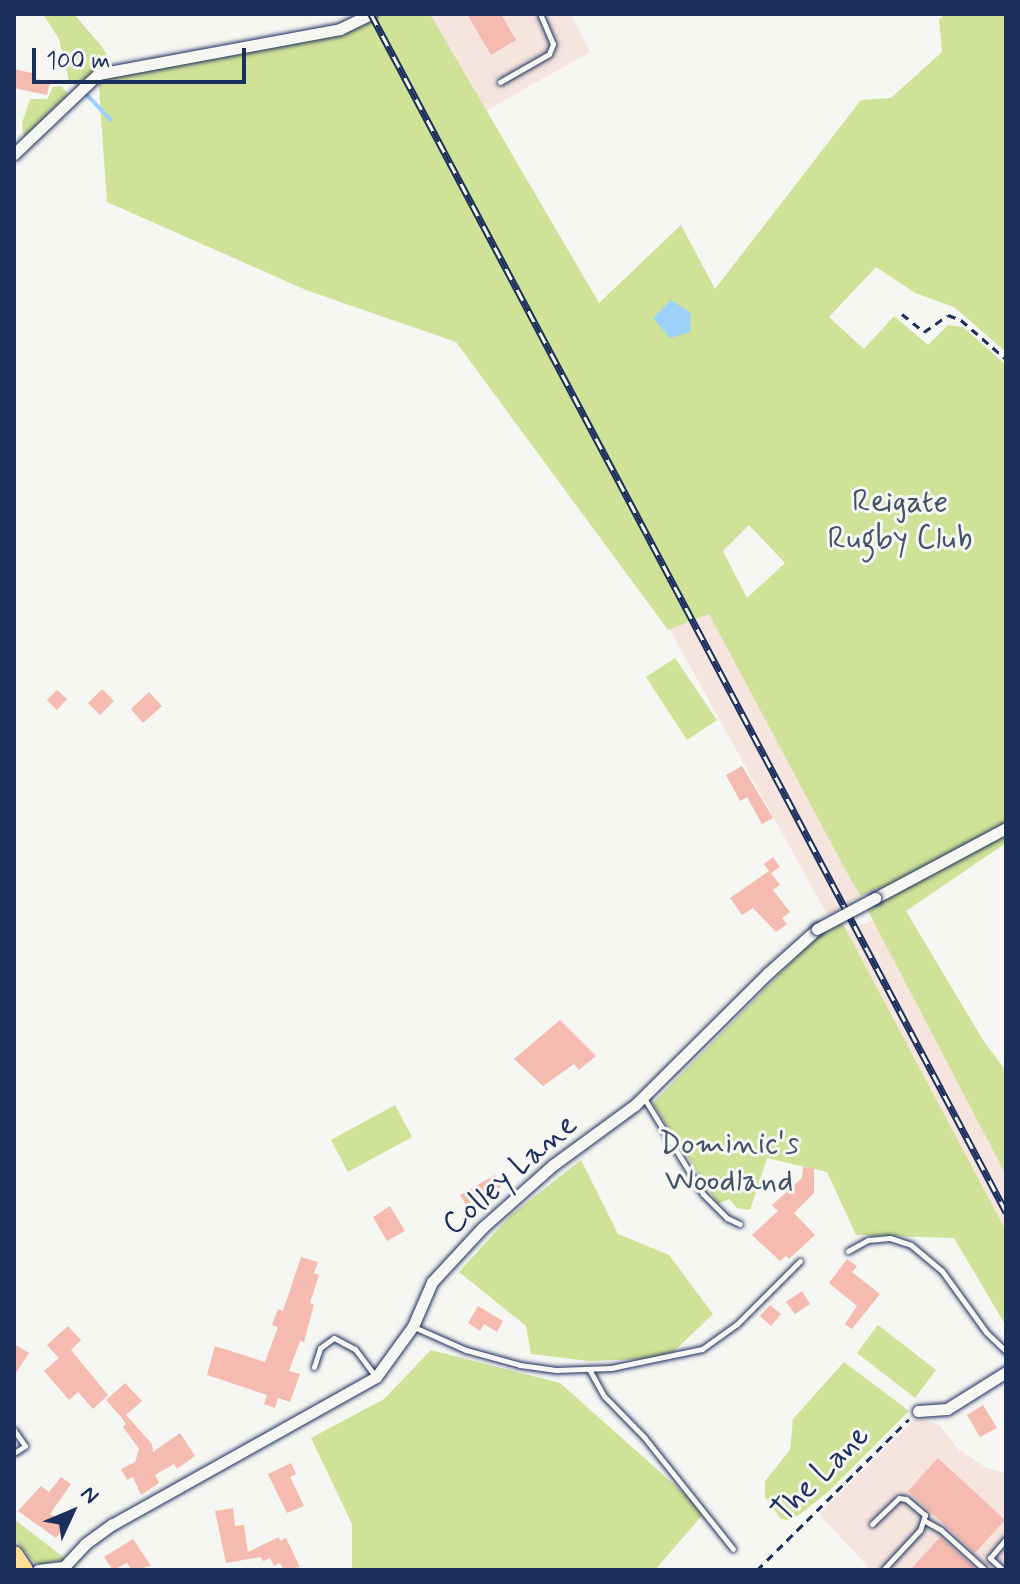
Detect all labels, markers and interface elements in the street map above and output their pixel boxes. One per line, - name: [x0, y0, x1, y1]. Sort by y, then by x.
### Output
- scale bar: [36, 32, 250, 82]
- text: 100 m: [46, 46, 110, 77]
- park label: Reigate Rugby Club: [824, 484, 976, 559]
- street label: Colley Lane: [438, 1109, 582, 1241]
- park label: Dominic's Woodland: [659, 1126, 799, 1201]
- street label: The Lane: [763, 1416, 879, 1532]
- north arrow: [32, 1472, 112, 1552]
- text: N: [74, 1480, 104, 1510]

